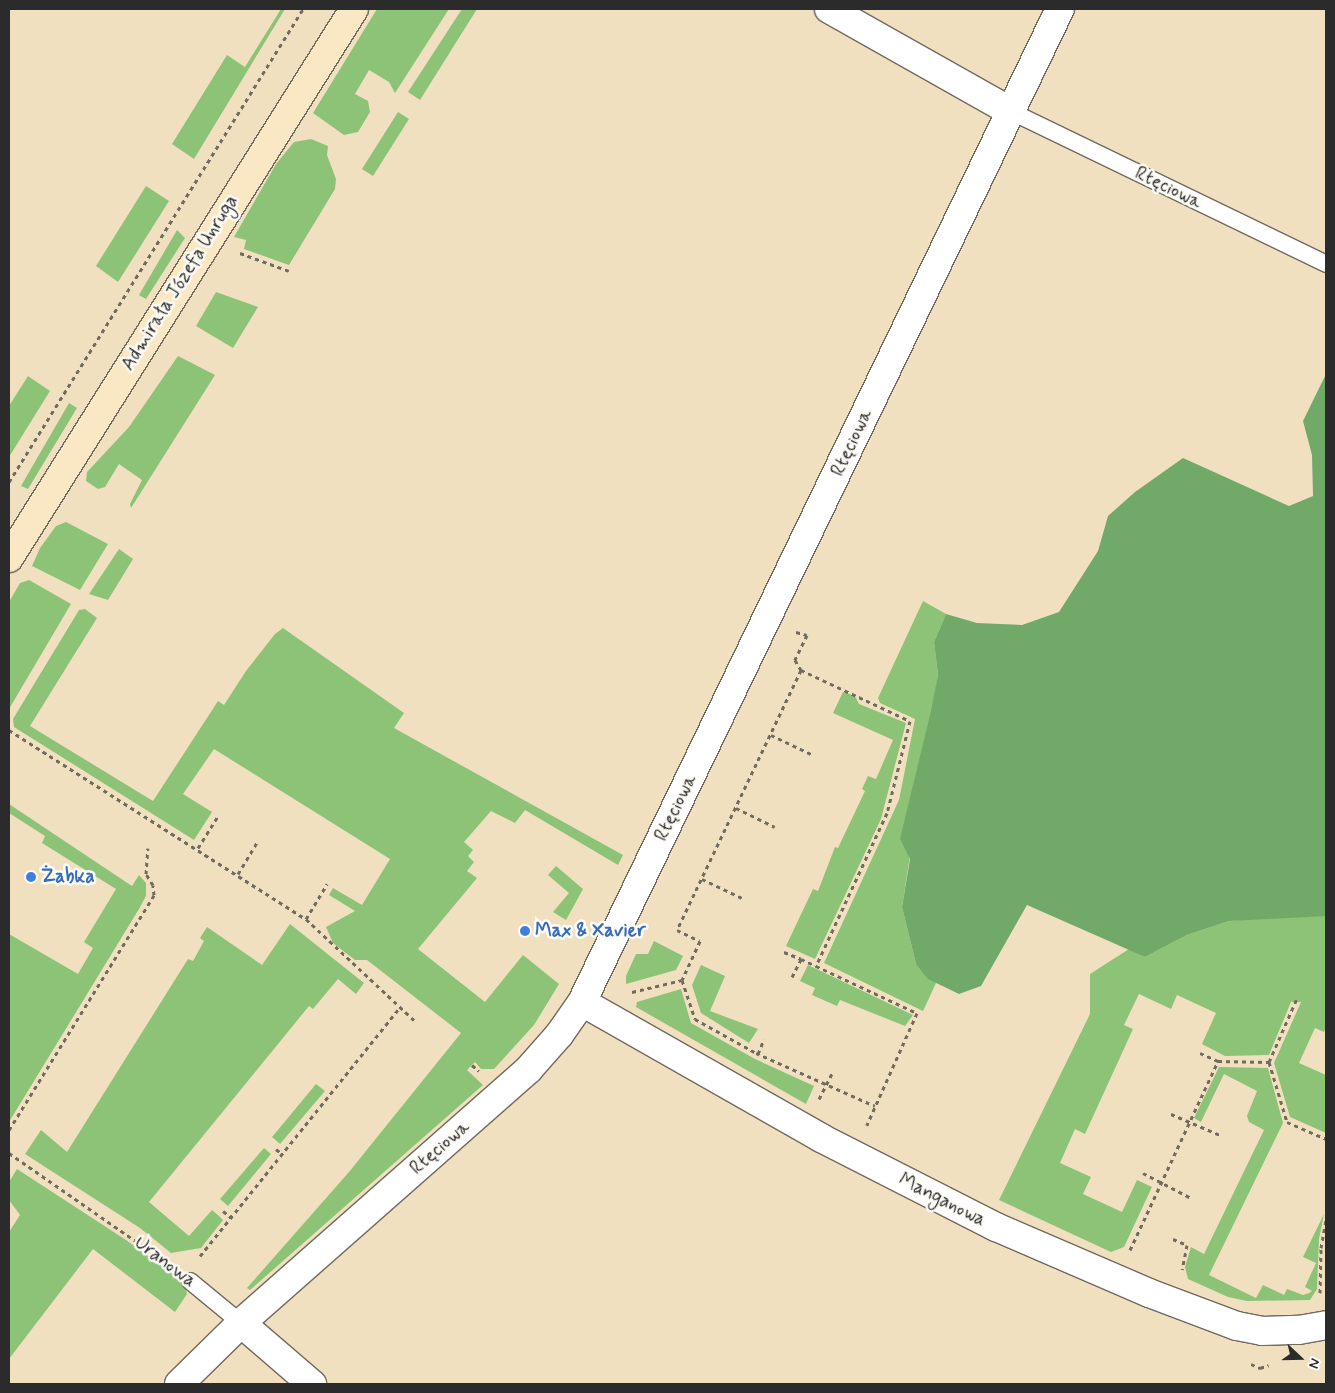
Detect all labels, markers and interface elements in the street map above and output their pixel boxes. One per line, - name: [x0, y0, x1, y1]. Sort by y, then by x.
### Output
- street label: Rtęciowa: [1131, 162, 1205, 214]
- street label: Admirała Józefa Unruga: [117, 191, 243, 375]
- street label: Rtęciowa: [827, 406, 877, 480]
- street label: Rtęciowa: [650, 771, 702, 845]
- place label: Żabka: [41, 866, 94, 888]
- marker: Żabka: [25, 871, 37, 883]
- place label: Max & Xavier: [535, 920, 646, 942]
- marker: Max & Xavier: [519, 925, 531, 937]
- street label: Rtęciowa: [406, 1116, 474, 1180]
- street label: Manganowa: [895, 1168, 989, 1232]
- street label: Uranowa: [130, 1231, 200, 1293]
- north arrow: [1275, 1333, 1325, 1383]
- text: N: [1304, 1356, 1324, 1371]

